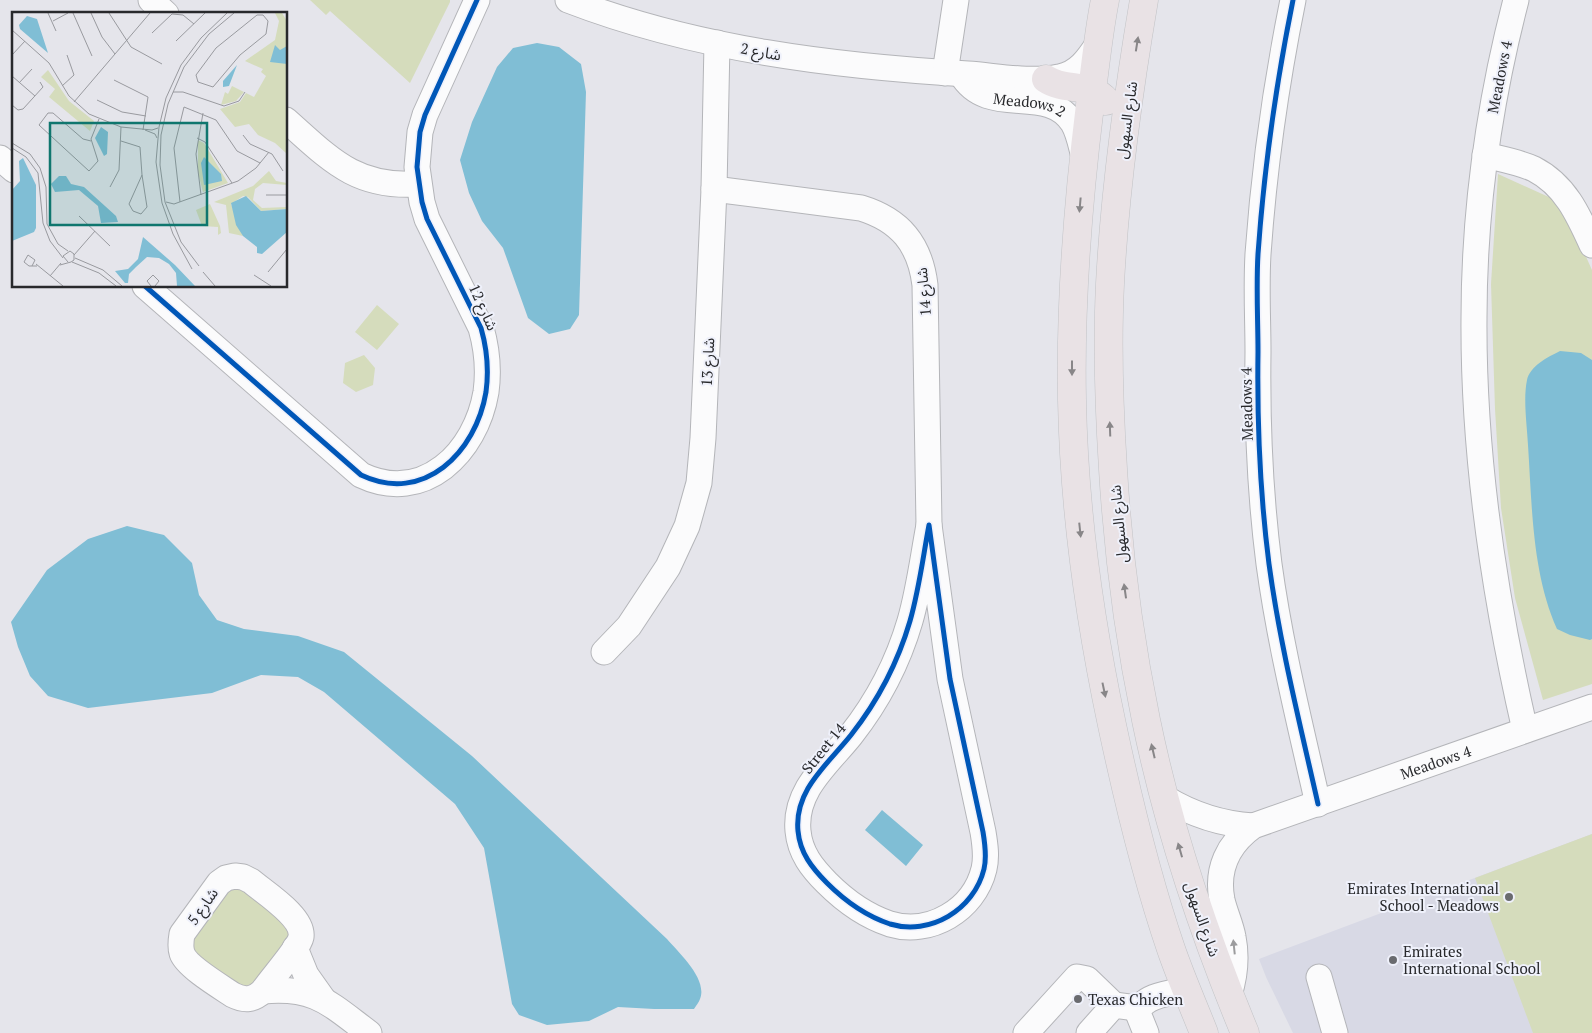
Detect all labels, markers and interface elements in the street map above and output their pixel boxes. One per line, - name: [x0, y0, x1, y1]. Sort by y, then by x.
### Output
- inset map: [12, 12, 288, 288]
- one-way arrow: [1133, 35, 1141, 51]
- street label: شارع 2: [739, 38, 783, 67]
- street label: Meadows 4: [1482, 39, 1516, 115]
- street label: شارع السهول: [1111, 80, 1144, 161]
- street label: Meadows 2: [992, 88, 1070, 121]
- one-way arrow: [1075, 198, 1083, 214]
- street label: شارع 14: [911, 266, 938, 317]
- street label: شارع 12: [462, 281, 503, 335]
- street label: شارع 13: [696, 337, 721, 387]
- one-way arrow: [1068, 360, 1076, 376]
- street label: Meadows 4: [1235, 367, 1257, 441]
- one-way arrow: [1106, 421, 1114, 437]
- street label: شارع السهول: [1105, 484, 1134, 564]
- one-way arrow: [1076, 522, 1084, 538]
- one-way arrow: [1121, 583, 1129, 599]
- one-way arrow: [1101, 683, 1109, 699]
- street label: Street 14: [796, 719, 850, 777]
- street label: Meadows 4: [1397, 740, 1474, 784]
- one-way arrow: [1149, 744, 1157, 759]
- one-way arrow: [1175, 842, 1183, 857]
- place label: Emirates International School - Meadows: [1347, 878, 1499, 915]
- street label: شارع السهول: [1178, 879, 1225, 960]
- street label: شارع 5: [182, 883, 225, 930]
- marker: Emirates International School - Meadows: [1503, 891, 1515, 903]
- one-way arrow: [1230, 939, 1238, 955]
- place label: Emirates International School: [1403, 941, 1541, 978]
- marker: Emirates International School: [1387, 954, 1399, 966]
- place label: Texas Chicken: [1088, 989, 1183, 1009]
- marker: Texas Chicken: [1072, 993, 1084, 1005]

